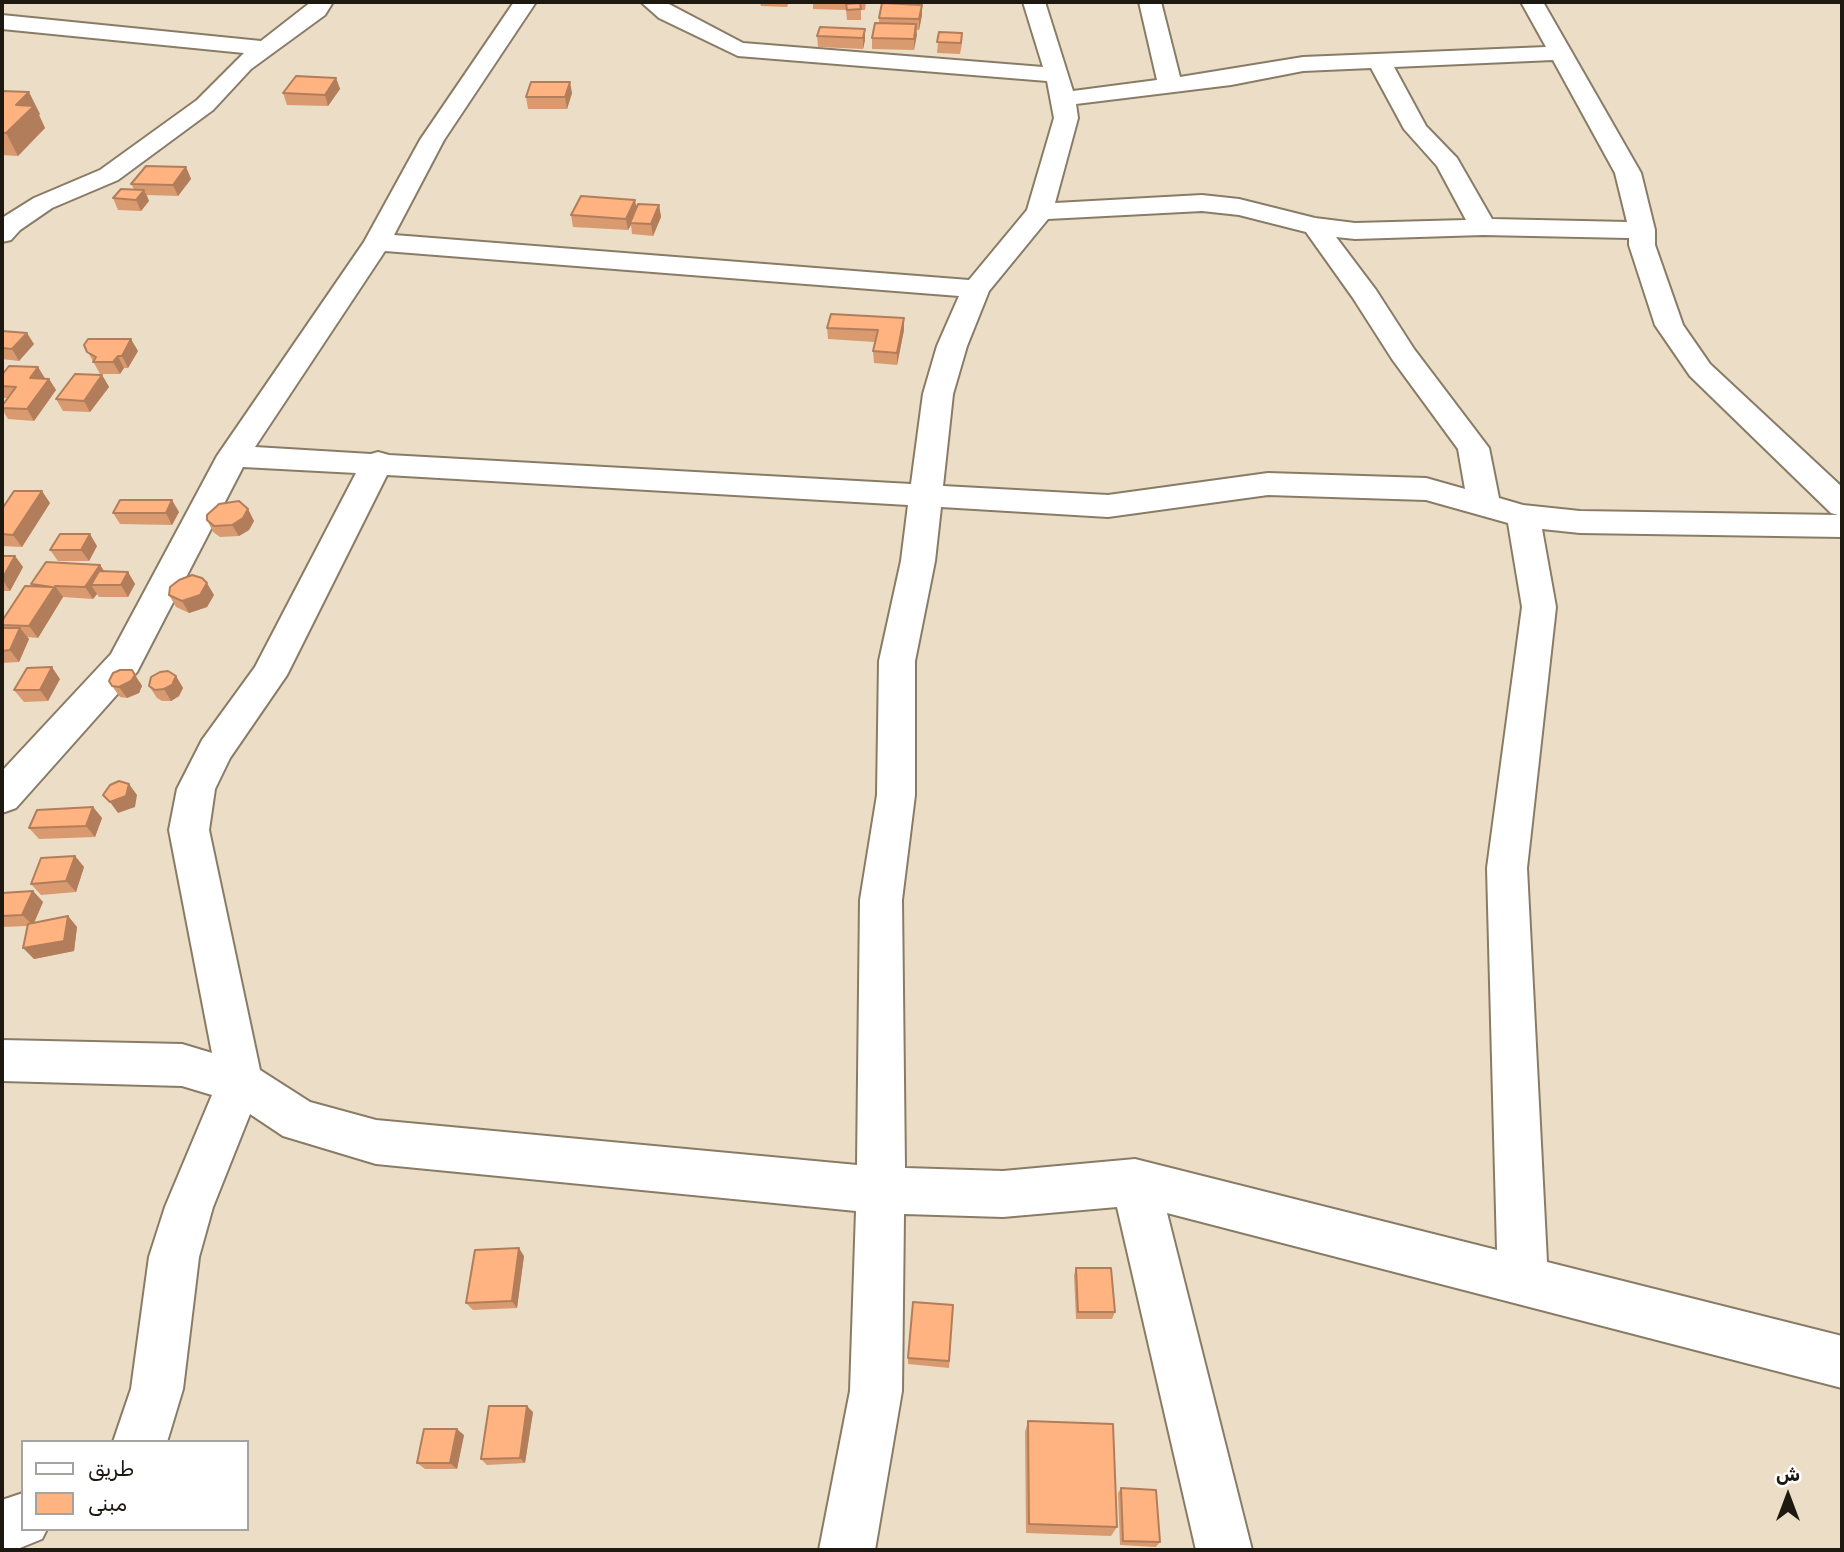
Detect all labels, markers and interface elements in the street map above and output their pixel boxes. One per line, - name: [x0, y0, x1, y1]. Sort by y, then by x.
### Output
- legend: [21, 1440, 248, 1531]
- text: طريق: [88, 1456, 134, 1481]
- north arrow: [1753, 1461, 1823, 1531]
- text: ش: [1776, 1463, 1800, 1486]
- text: مبنى: [88, 1491, 127, 1516]

